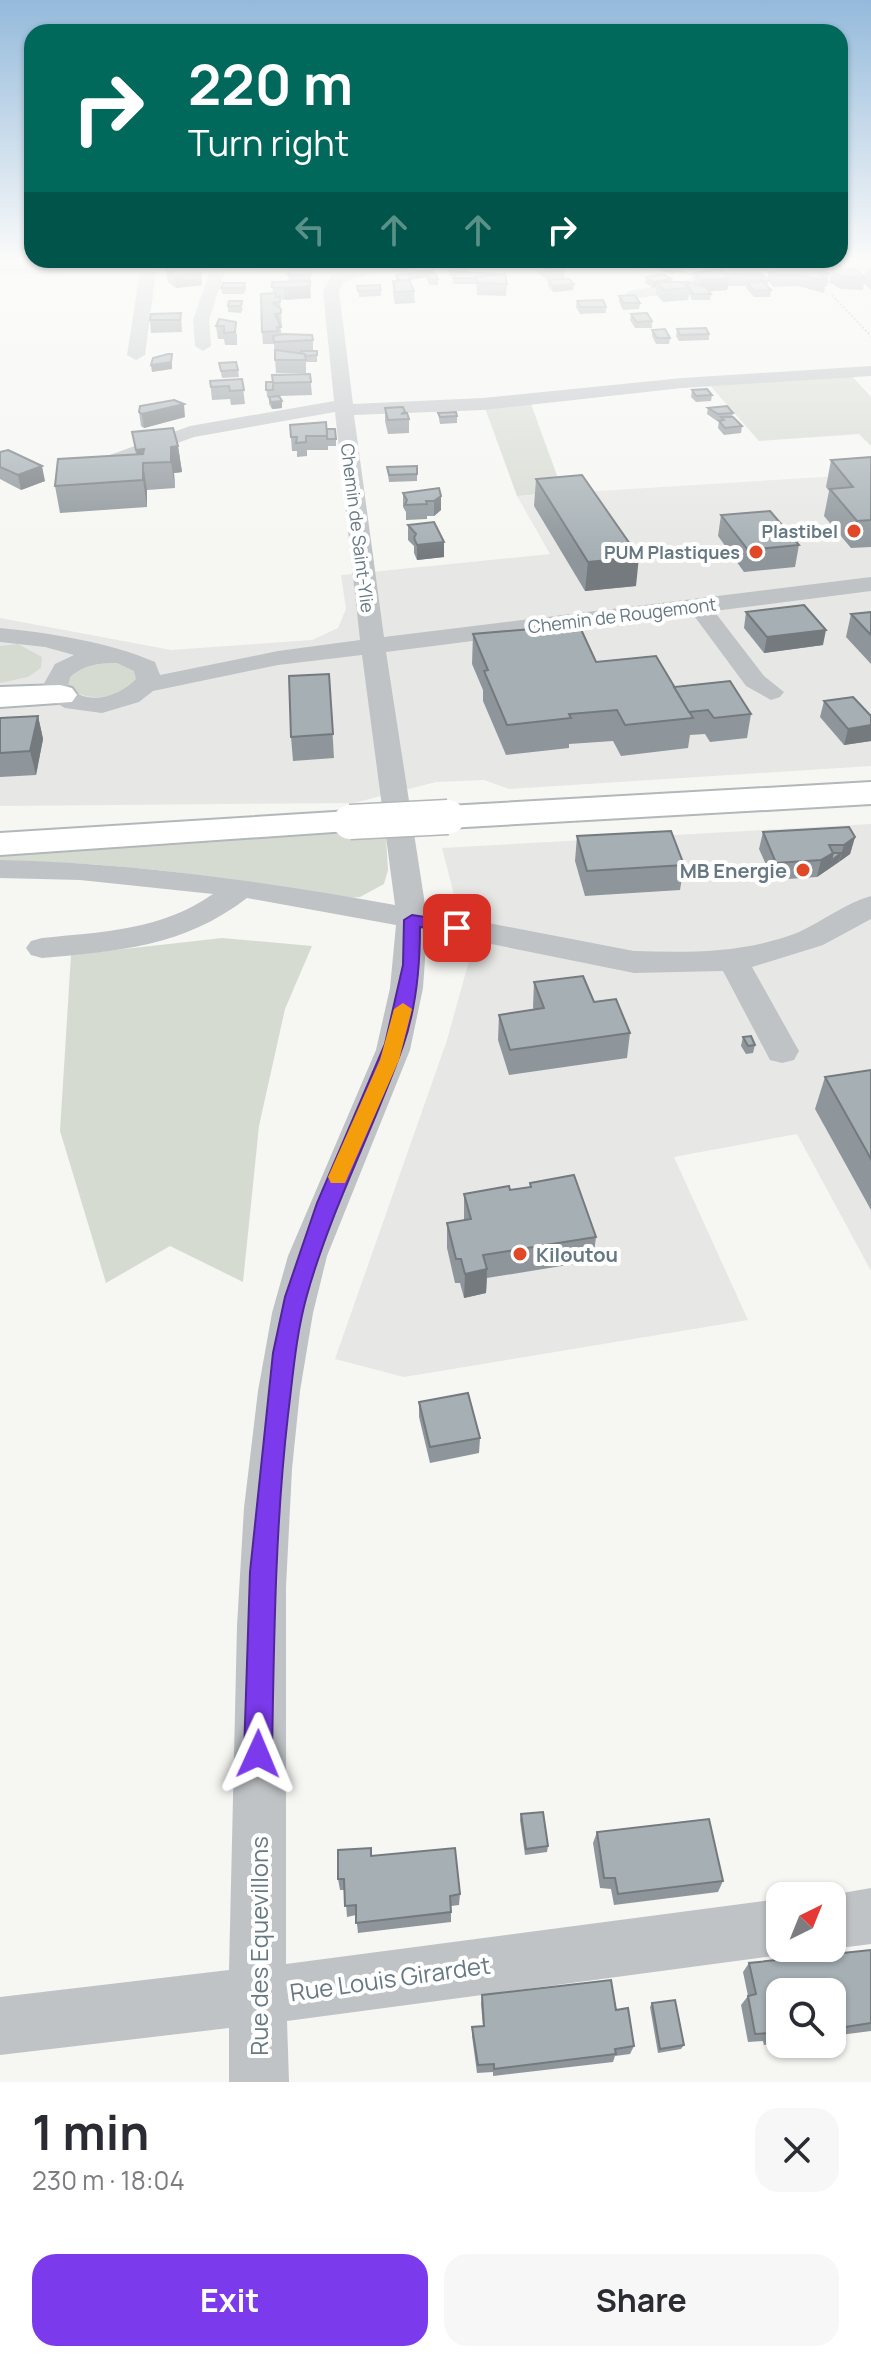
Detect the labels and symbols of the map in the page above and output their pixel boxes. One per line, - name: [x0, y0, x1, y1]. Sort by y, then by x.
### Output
- street label: Chemin de Saint-Ylie: [336, 442, 380, 614]
- place label: Plastibel: [762, 519, 838, 543]
- marker: Plastibel: [845, 522, 863, 540]
- place label: PUM Plastiques: [604, 540, 740, 564]
- marker: PUM Plastiques: [747, 543, 765, 561]
- street label: Chemin de Rougemont: [526, 592, 718, 638]
- place label: MB Energie: [680, 857, 787, 884]
- marker: MB Energie: [794, 861, 812, 879]
- pin: [423, 894, 491, 962]
- place label: Kiloutou: [536, 1241, 618, 1268]
- marker: Kiloutou: [511, 1245, 529, 1263]
- position arrow: [216, 1712, 300, 1796]
- street label: Rue des Equevillons: [242, 1836, 275, 2056]
- north arrow: [766, 1882, 846, 1962]
- street label: Rue Louis Girardet: [288, 1948, 492, 2008]

